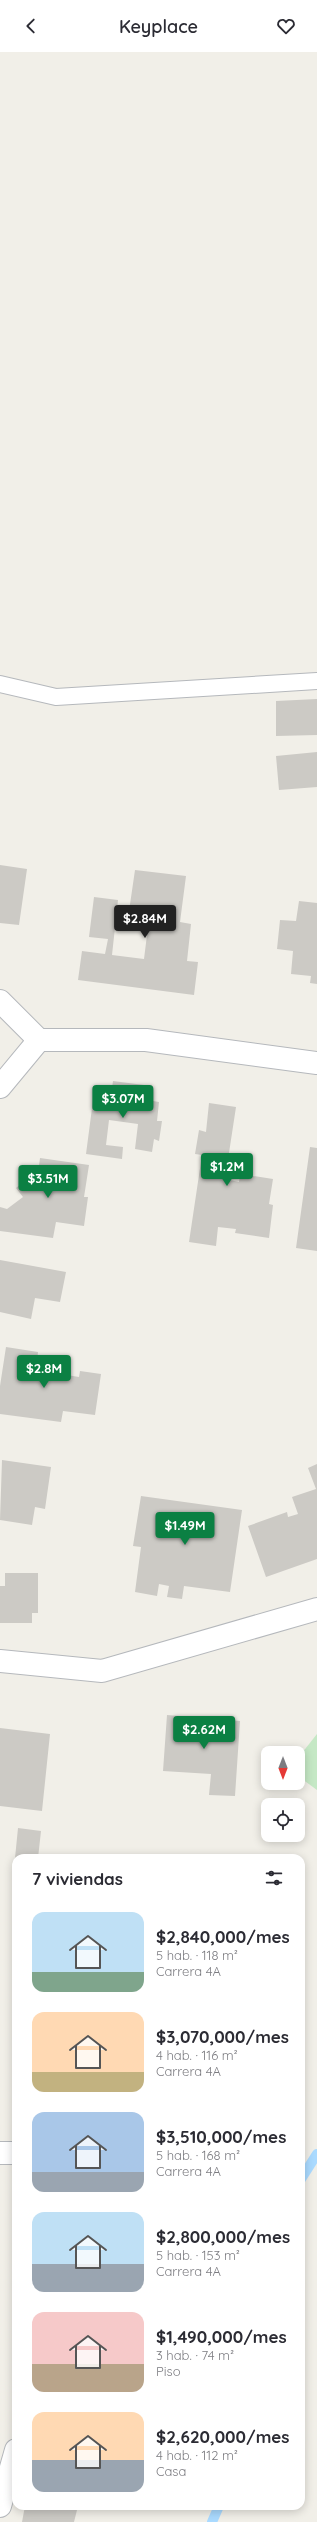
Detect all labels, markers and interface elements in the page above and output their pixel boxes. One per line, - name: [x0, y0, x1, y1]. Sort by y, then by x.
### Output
- icon: back: [20, 15, 42, 37]
- text: Keyplace: [119, 15, 198, 38]
- icon: heart: [275, 15, 297, 37]
- pin: $2.84M: [112, 905, 178, 939]
- text: $2.84M: [123, 910, 167, 926]
- pin: $3.07M: [90, 1085, 156, 1119]
- text: $3.07M: [101, 1090, 145, 1106]
- pin: $1.2M: [199, 1153, 255, 1187]
- text: $1.2M: [210, 1158, 244, 1174]
- pin: $3.51M: [15, 1165, 81, 1199]
- text: $3.51M: [27, 1170, 69, 1186]
- pin: $2.8M: [16, 1355, 72, 1389]
- text: $2.8M: [26, 1360, 62, 1376]
- pin: $1.49M: [152, 1512, 218, 1546]
- text: $1.49M: [164, 1517, 206, 1533]
- pin: $2.62M: [171, 1716, 237, 1750]
- text: $2.62M: [182, 1721, 226, 1737]
- north arrow: [261, 1746, 305, 1790]
- map controls: [261, 1746, 305, 1842]
- button: locate: [261, 1798, 305, 1842]
- icon: filters: [263, 1867, 285, 1889]
- text: 7 viviendas: [32, 1868, 123, 1889]
- text: $2,840,000/mes: [156, 1926, 290, 1947]
- icon: home: [64, 1928, 112, 1976]
- text: 5 hab. · 118 m²: [156, 1947, 238, 1963]
- text: Carrera 4A: [156, 1963, 221, 1979]
- text: $3,070,000/mes: [156, 2026, 289, 2047]
- icon: home: [64, 2028, 112, 2076]
- text: 4 hab. · 116 m²: [156, 2047, 238, 2063]
- text: Carrera 4A: [156, 2063, 221, 2079]
- text: $3,510,000/mes: [156, 2126, 286, 2147]
- icon: home: [64, 2128, 112, 2176]
- text: 5 hab. · 168 m²: [156, 2147, 240, 2163]
- text: Carrera 4A: [156, 2163, 221, 2179]
- text: $2,800,000/mes: [156, 2226, 290, 2247]
- icon: home: [64, 2228, 112, 2276]
- text: 5 hab. · 153 m²: [156, 2247, 240, 2263]
- text: Carrera 4A: [156, 2263, 221, 2279]
- text: $1,490,000/mes: [156, 2326, 287, 2347]
- icon: home: [64, 2328, 112, 2376]
- text: 3 hab. · 74 m²: [156, 2347, 234, 2363]
- text: Piso: [156, 2363, 180, 2379]
- text: $2,620,000/mes: [156, 2426, 290, 2447]
- icon: home: [64, 2428, 112, 2476]
- text: 4 hab. · 112 m²: [156, 2447, 238, 2463]
- text: Casa: [156, 2463, 186, 2479]

